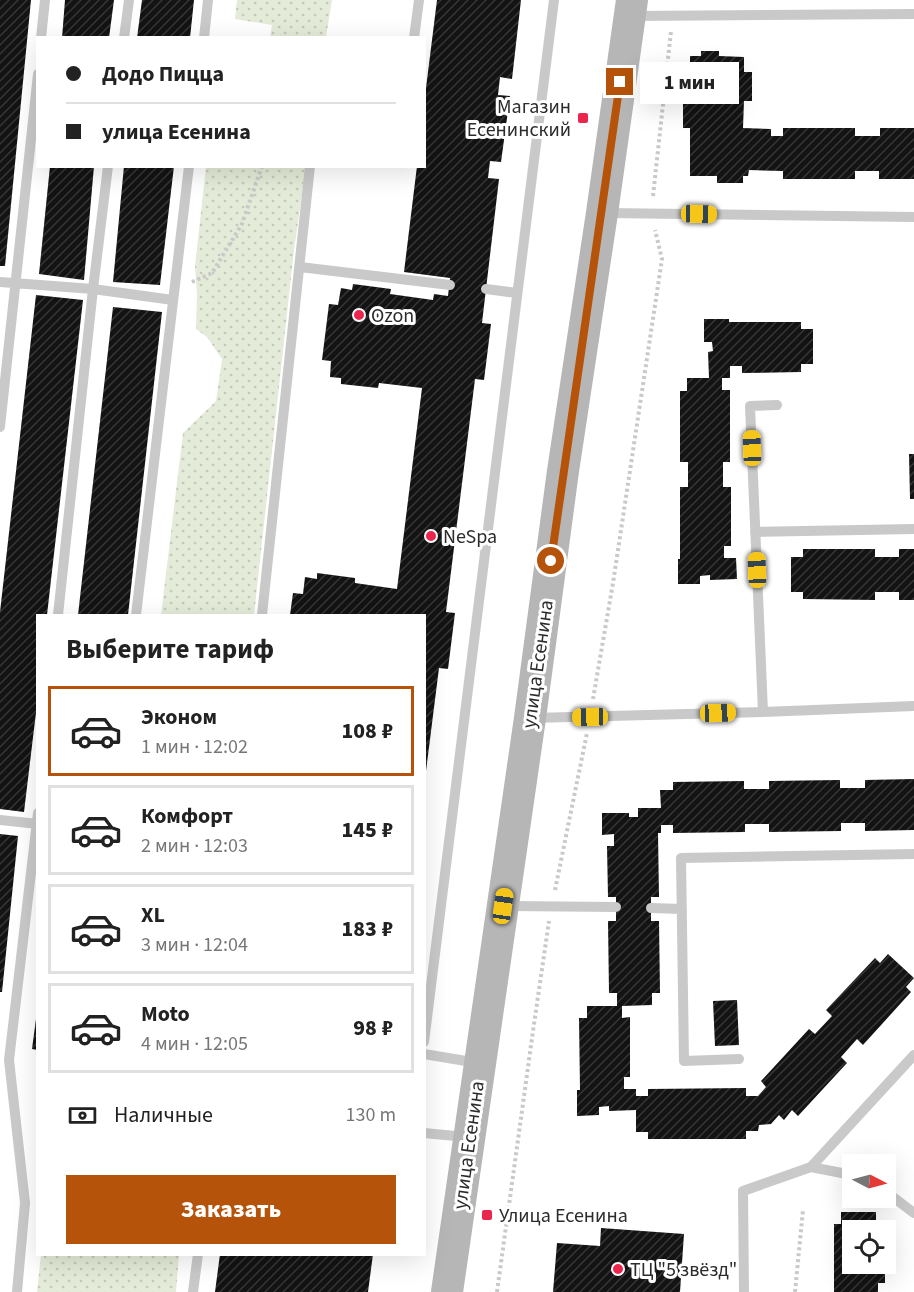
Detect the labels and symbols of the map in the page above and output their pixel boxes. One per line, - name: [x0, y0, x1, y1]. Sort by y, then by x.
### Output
- callout: 1 мин: [641, 61, 740, 103]
- route end: [606, 68, 633, 95]
- place label: Магазин Есенинский: [467, 93, 571, 144]
- marker: Магазин Есенинский: [576, 111, 590, 125]
- car: [681, 205, 717, 223]
- place label: Ozon: [371, 302, 414, 330]
- marker: Ozon: [352, 308, 366, 322]
- car: [742, 430, 762, 466]
- place label: NeSpa: [443, 523, 497, 551]
- marker: NeSpa: [424, 529, 438, 543]
- route start: [537, 547, 564, 574]
- car: [747, 552, 767, 588]
- street label: улица Есенина: [515, 598, 561, 730]
- car: [700, 703, 736, 723]
- car: [572, 708, 608, 726]
- car: [492, 887, 514, 925]
- street label: улица Есенина: [446, 1079, 492, 1211]
- north arrow: [842, 1154, 896, 1208]
- place label: Улица Есенина: [499, 1202, 628, 1230]
- marker: Улица Есенина: [480, 1208, 494, 1222]
- place label: ТЦ "5 звёзд": [630, 1256, 737, 1284]
- marker: ТЦ "5 звёзд": [611, 1262, 625, 1276]

